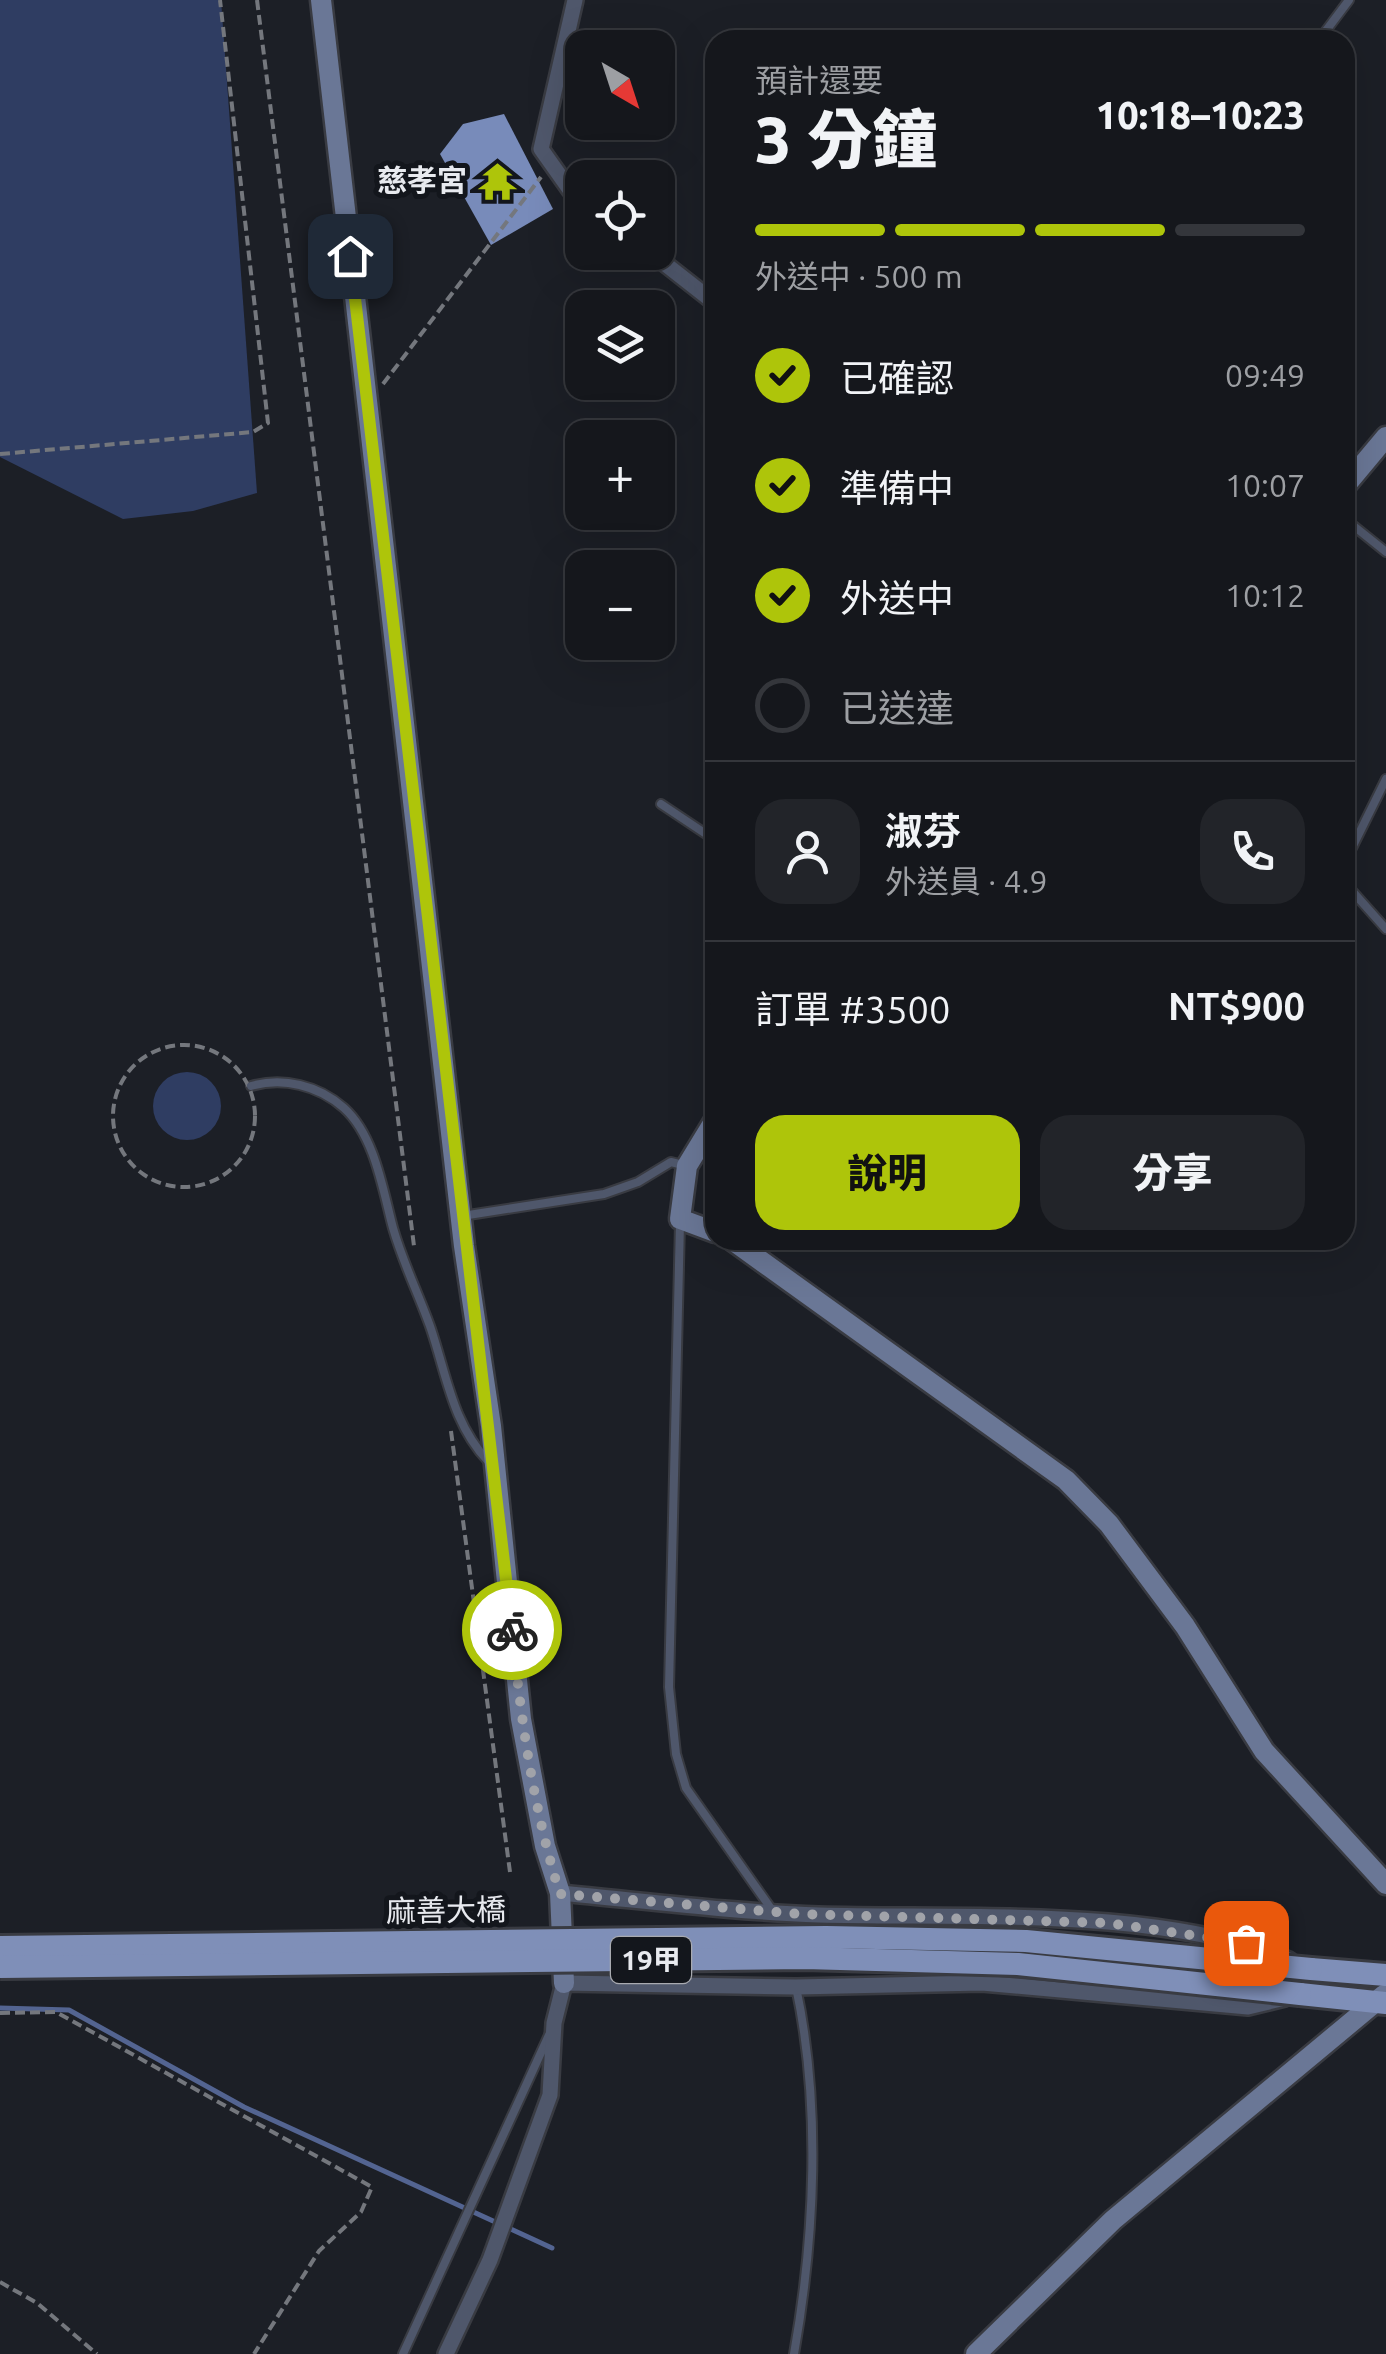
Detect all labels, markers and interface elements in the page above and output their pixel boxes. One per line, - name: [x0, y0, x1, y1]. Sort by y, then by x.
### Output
- north arrow: [565, 30, 675, 140]
- map controls: [565, 30, 675, 660]
- text: 預計還要: [755, 62, 883, 98]
- text: 10:18–10:23: [1096, 94, 1305, 136]
- text: 3 分鐘: [755, 102, 937, 175]
- temple icon: 慈孝宮: [476, 160, 518, 202]
- button: locate: [565, 160, 675, 270]
- place label: 慈孝宮: [377, 163, 467, 197]
- pin: [308, 214, 393, 299]
- icon: home: [323, 229, 378, 284]
- text: 外送中 · 500 m: [755, 258, 963, 294]
- button: layers: [565, 290, 675, 400]
- icon: check: [755, 348, 810, 403]
- text: 已確認: [840, 357, 954, 399]
- text: 09:49: [1225, 357, 1305, 393]
- button: +: [565, 420, 675, 530]
- icon: check: [755, 458, 810, 513]
- text: 準備中: [840, 467, 954, 509]
- text: 10:07: [1225, 467, 1305, 503]
- button: −: [565, 550, 675, 660]
- icon: check: [755, 568, 810, 623]
- text: 外送中: [840, 577, 954, 619]
- text: 10:12: [1225, 577, 1305, 613]
- text: 已送達: [840, 687, 954, 729]
- button: person: [755, 799, 860, 904]
- button: phone: [1200, 799, 1305, 904]
- text: 淑芬: [885, 810, 961, 852]
- text: 外送員 · 4.9: [885, 863, 1048, 899]
- text: NT$900: [1168, 985, 1305, 1027]
- text: 訂單 #3500: [755, 988, 950, 1030]
- button: 說明: [755, 1115, 1020, 1230]
- button: 分享: [1040, 1115, 1305, 1230]
- courier: [462, 1580, 562, 1680]
- icon: bike: [485, 1603, 540, 1658]
- street label: 麻善大橋: [386, 1892, 506, 1928]
- pin: [1204, 1901, 1289, 1986]
- icon: bag: [1219, 1916, 1274, 1971]
- road number: 19甲: [611, 1937, 691, 1983]

